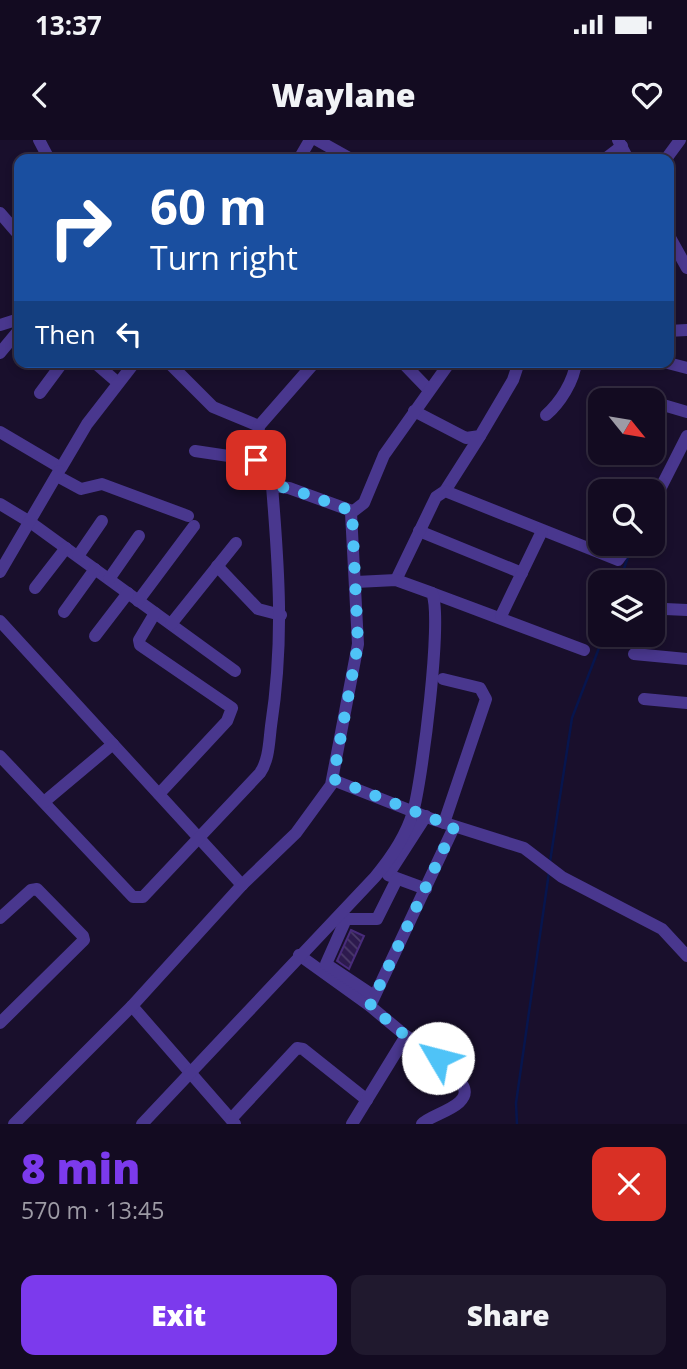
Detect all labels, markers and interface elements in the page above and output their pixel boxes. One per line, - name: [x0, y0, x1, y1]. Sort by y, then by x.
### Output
- text: 13:37: [35, 7, 102, 43]
- text: Waylane: [271, 73, 416, 116]
- icon: back: [21, 76, 59, 114]
- icon: heart: [628, 76, 666, 114]
- text: 60 m: [150, 173, 267, 239]
- icon: right: [35, 182, 126, 273]
- text: Turn right: [150, 236, 298, 279]
- icon: left: [110, 315, 148, 353]
- text: Then: [35, 316, 96, 352]
- north arrow: [588, 388, 665, 466]
- map controls: [588, 388, 665, 647]
- pin: [226, 430, 286, 490]
- icon: arrive: [237, 441, 275, 479]
- button: search: [588, 479, 665, 556]
- button: layers: [588, 570, 665, 647]
- position arrow: [401, 1021, 475, 1095]
- text: 8 min: [21, 1139, 140, 1196]
- button: close: [592, 1147, 666, 1221]
- text: 570 m · 13:45: [21, 1194, 164, 1226]
- button: Exit: [21, 1275, 337, 1355]
- button: Share: [351, 1275, 666, 1355]

